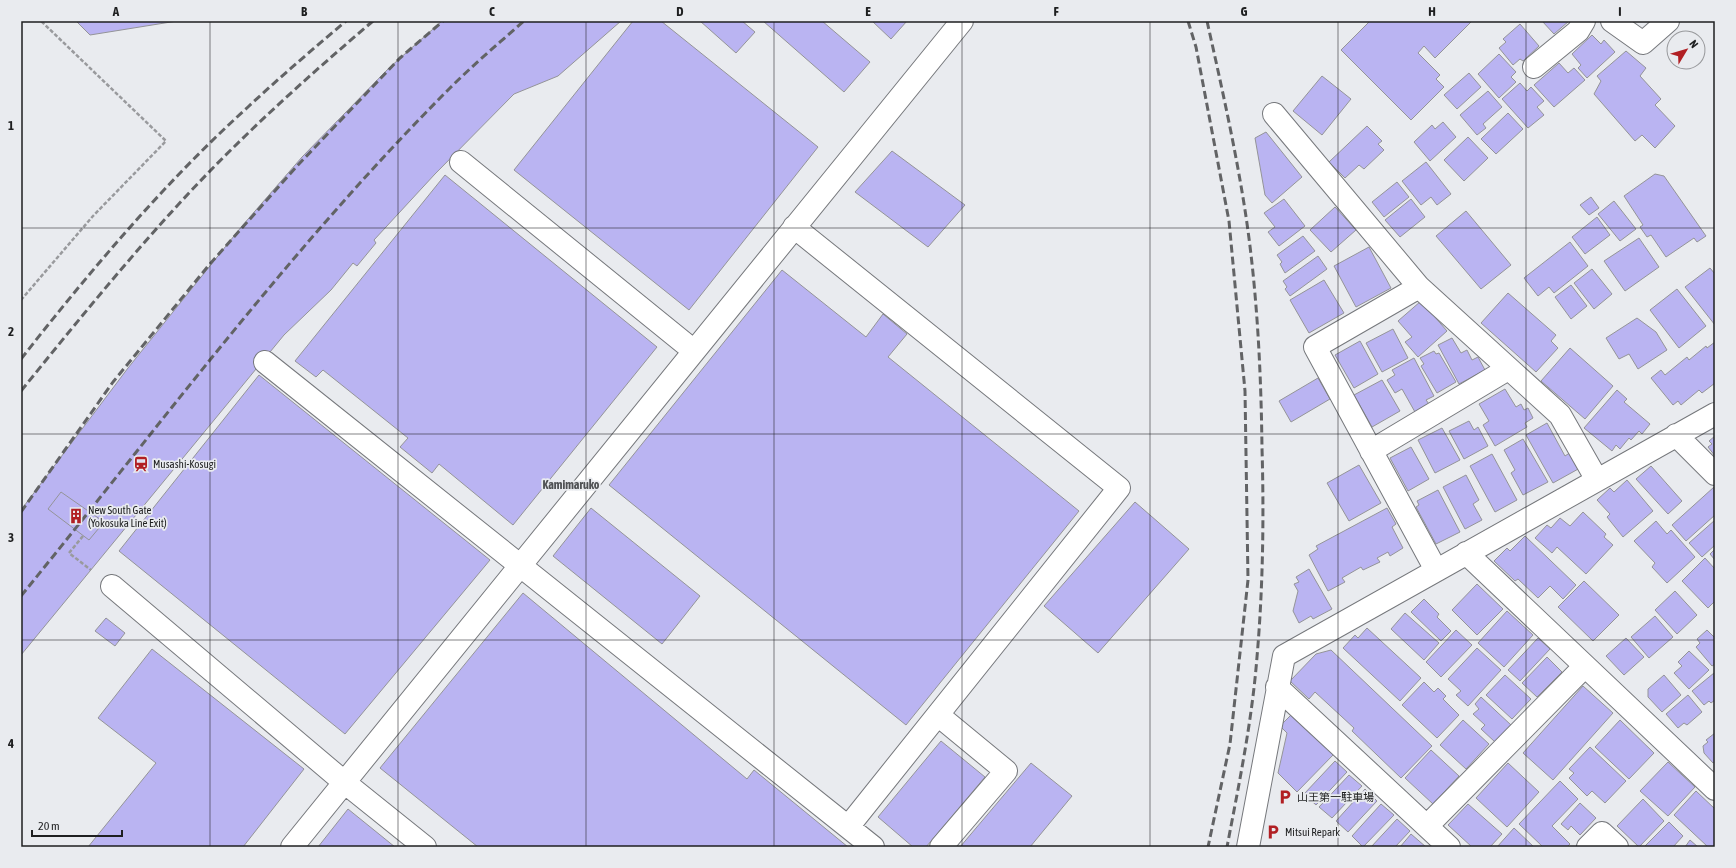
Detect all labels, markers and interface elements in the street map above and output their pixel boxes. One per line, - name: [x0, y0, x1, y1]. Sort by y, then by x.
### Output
- text: A: [112, 4, 120, 19]
- text: B: [301, 4, 308, 19]
- text: C: [489, 4, 495, 19]
- text: D: [676, 4, 684, 19]
- text: E: [865, 4, 871, 19]
- text: F: [1053, 4, 1059, 19]
- text: G: [1241, 4, 1248, 19]
- text: H: [1428, 4, 1436, 19]
- text: I: [1618, 4, 1622, 19]
- north arrow: [1666, 30, 1706, 70]
- text: N: [1687, 38, 1701, 50]
- text: 1: [8, 118, 14, 133]
- text: 2: [8, 324, 14, 339]
- station icon: Musashi-Kosugi: [132, 455, 150, 473]
- place label: Musashi-Kosugi: [153, 458, 216, 470]
- district label: Kamimaruko: [543, 478, 600, 492]
- place label: New South Gate (Yokosuka Line Exit): [88, 504, 167, 529]
- building icon: New South Gate (Yokosuka Line Exit): [67, 507, 85, 525]
- text: 3: [8, 530, 14, 545]
- text: 4: [7, 736, 14, 751]
- parking icon: 山王第一駐車場: [1276, 788, 1294, 806]
- place label: 山王第一駐車場: [1297, 791, 1374, 803]
- scale bar: [32, 812, 122, 838]
- text: 20 m: [38, 819, 60, 833]
- parking icon: Mitsui Repark: [1264, 823, 1282, 841]
- place label: Mitsui Repark: [1285, 826, 1340, 838]

